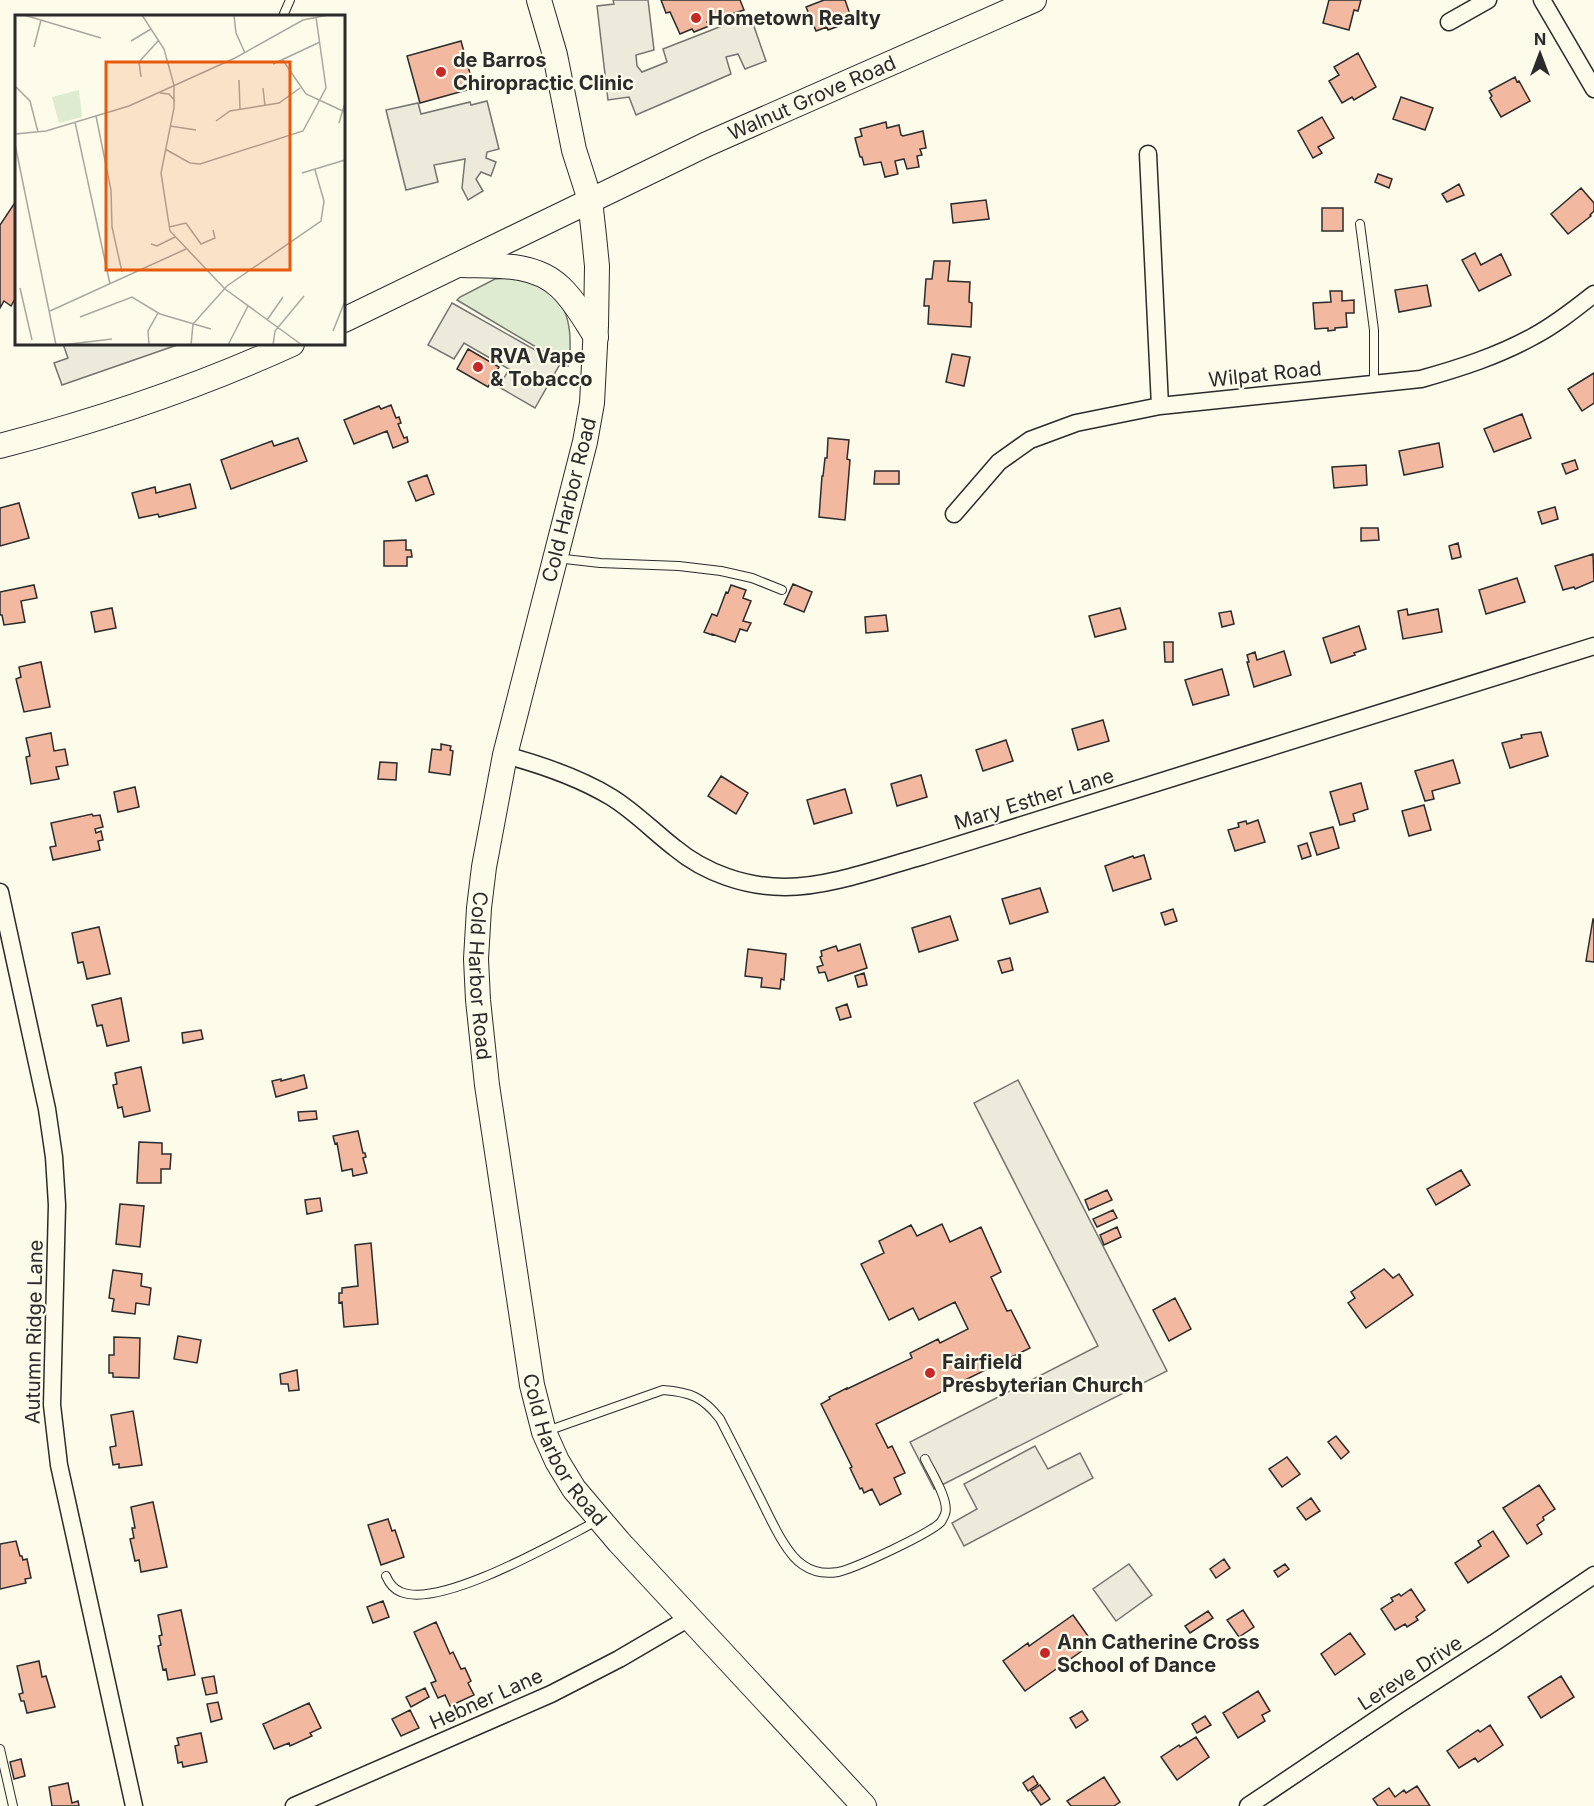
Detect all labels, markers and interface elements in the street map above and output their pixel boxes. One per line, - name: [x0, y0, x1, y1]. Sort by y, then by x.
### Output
- place label: Hometown Realty: [708, 6, 881, 30]
- marker: Hometown Realty: [689, 11, 703, 25]
- inset map: [15, 15, 345, 345]
- north arrow: [1510, 24, 1570, 84]
- text: N: [1534, 29, 1546, 49]
- place label: de Barros Chiropractic Clinic: [453, 48, 634, 95]
- street label: Walnut Grove Road: [724, 50, 899, 145]
- marker: de Barros Chiropractic Clinic: [434, 65, 448, 79]
- place label: RVA Vape & Tobacco: [490, 344, 592, 391]
- street label: Wilpat Road: [1207, 356, 1323, 392]
- marker: RVA Vape & Tobacco: [471, 360, 485, 374]
- street label: Cold Harbor Road: [537, 415, 601, 585]
- street label: Mary Esther Lane: [951, 763, 1117, 835]
- street label: Cold Harbor Road: [464, 890, 496, 1061]
- street label: Autumn Ridge Lane: [20, 1240, 48, 1424]
- place label: Fairfield Presbyterian Church: [942, 1350, 1143, 1397]
- marker: Fairfield Presbyterian Church: [923, 1366, 937, 1380]
- street label: Cold Harbor Road: [518, 1372, 612, 1531]
- place label: Ann Catherine Cross School of Dance: [1057, 1630, 1260, 1677]
- street label: Lereve Drive: [1353, 1630, 1467, 1716]
- marker: Ann Catherine Cross School of Dance: [1038, 1646, 1052, 1660]
- street label: Hebner Lane: [426, 1663, 546, 1735]

